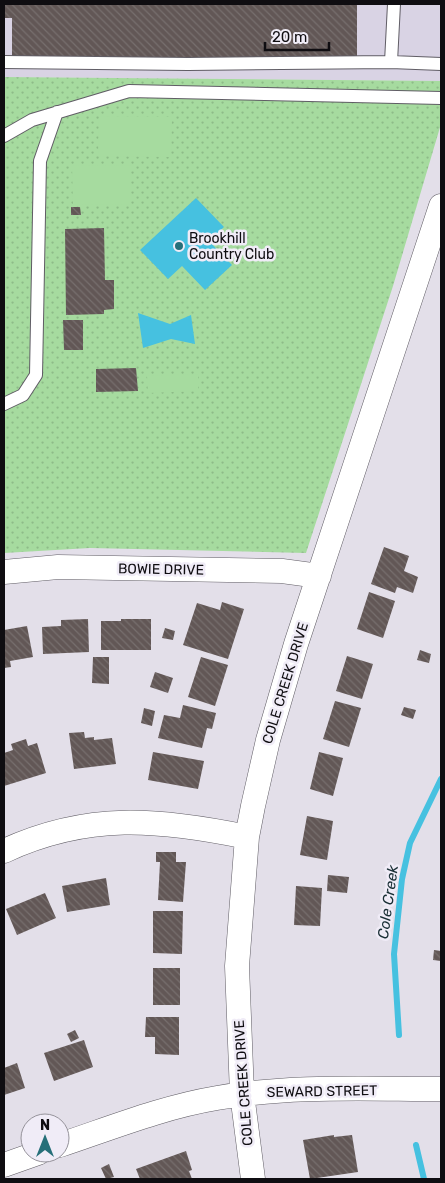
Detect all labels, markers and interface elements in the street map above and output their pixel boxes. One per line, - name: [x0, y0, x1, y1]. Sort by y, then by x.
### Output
- scale bar: [265, 20, 329, 52]
- text: 20 m: [272, 28, 307, 46]
- place label: Brookhill Country Club: [189, 230, 274, 263]
- marker: Brookhill Country Club: [173, 240, 185, 252]
- street label: BOWIE DRIVE: [118, 560, 204, 579]
- street label: COLE CREEK DRIVE: [259, 620, 312, 746]
- water label: Cole Creek: [374, 864, 402, 940]
- street label: COLE CREEK DRIVE: [231, 1019, 256, 1146]
- street label: SEWARD STREET: [267, 1082, 377, 1101]
- north arrow: [20, 1113, 70, 1163]
- text: N: [40, 1117, 50, 1134]

